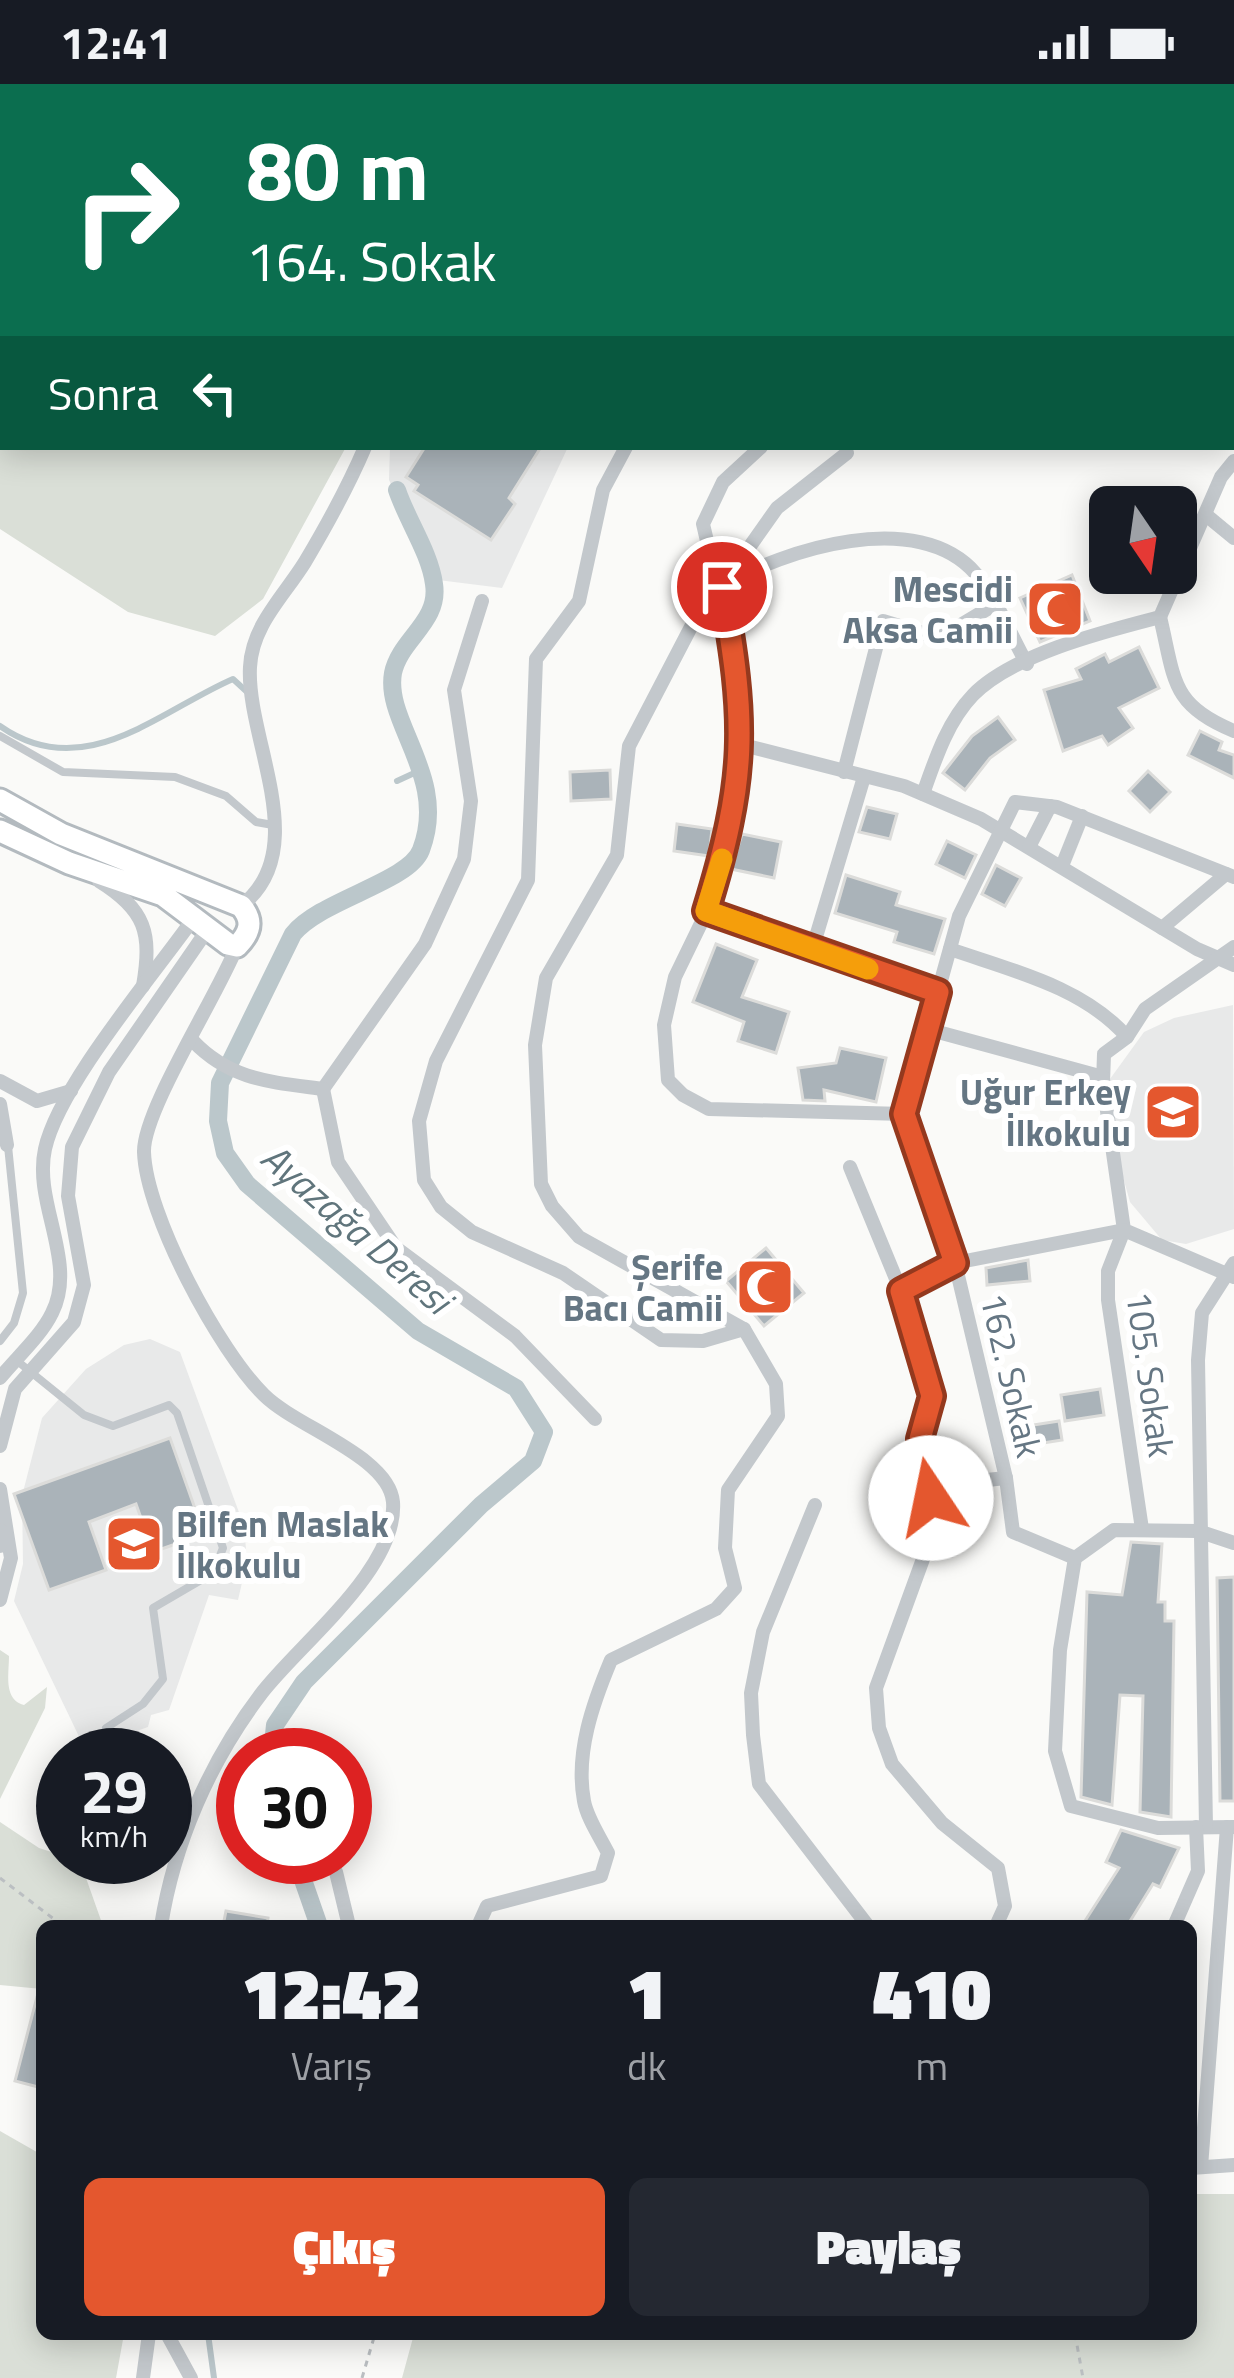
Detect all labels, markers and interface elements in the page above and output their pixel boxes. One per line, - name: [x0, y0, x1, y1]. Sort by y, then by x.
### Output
- text: 12:41: [60, 8, 172, 76]
- text: 80 m: [246, 105, 429, 233]
- icon: right: [48, 132, 204, 288]
- text: 164. Sokak: [246, 220, 497, 302]
- text: Sonra: [48, 359, 158, 427]
- icon: left: [182, 360, 248, 426]
- north arrow: [1089, 486, 1197, 594]
- map controls: [1089, 486, 1197, 594]
- pin: [671, 536, 773, 638]
- icon: arrive: [689, 554, 755, 620]
- place label: Mescidi Aksa Camii: [843, 561, 1013, 657]
- mosque icon: Mescidi Aksa Camii: [1024, 578, 1086, 640]
- place label: Uğur Erkey İlkokulu: [960, 1064, 1131, 1160]
- school or university icon: Uğur Erkey İlkokulu: [1142, 1081, 1204, 1143]
- water label: Ayazağa Deresi: [249, 1128, 468, 1330]
- place label: Şerife Bacı Camii: [563, 1239, 723, 1335]
- mosque icon: Şerife Bacı Camii: [734, 1256, 796, 1318]
- street label: 162. Sokak: [966, 1287, 1058, 1463]
- street label: 105. Sokak: [1112, 1287, 1190, 1461]
- position arrow: [868, 1435, 994, 1561]
- place label: Bilfen Maslak İlkokulu: [176, 1496, 389, 1592]
- school or university icon: Bilfen Maslak İlkokulu: [103, 1513, 165, 1575]
- speed limit sign: 30: [216, 1728, 372, 1884]
- text: 29: [80, 1745, 148, 1836]
- text: km/h: [80, 1813, 148, 1859]
- text: 12:42: [242, 1937, 421, 2047]
- text: 1: [627, 1937, 666, 2047]
- text: 410: [872, 1937, 991, 2047]
- text: Varış: [291, 2036, 372, 2095]
- text: dk: [627, 2036, 666, 2095]
- text: m: [915, 2036, 948, 2095]
- button: Çıkış: [84, 2178, 605, 2316]
- button: Paylaş: [629, 2178, 1149, 2316]

